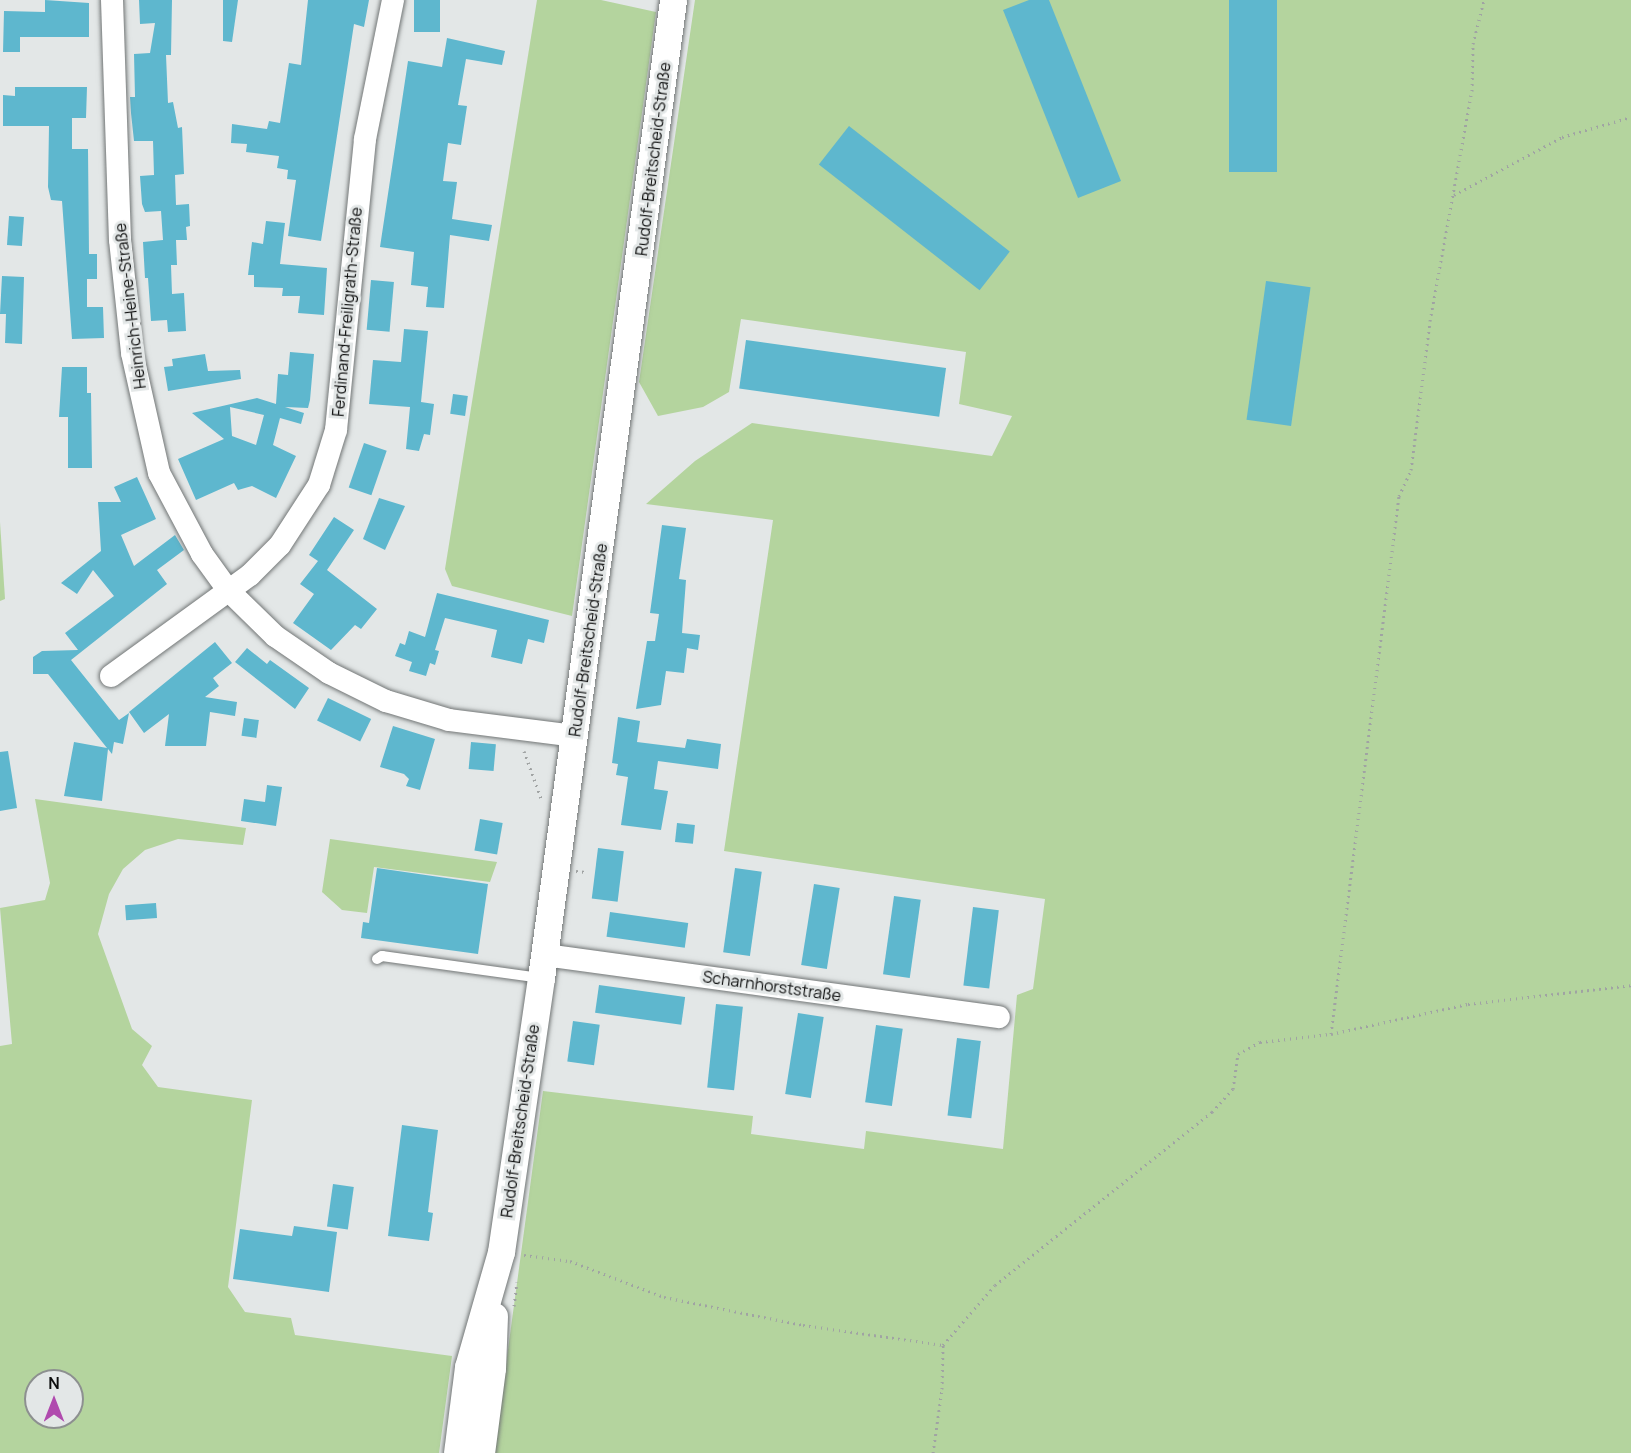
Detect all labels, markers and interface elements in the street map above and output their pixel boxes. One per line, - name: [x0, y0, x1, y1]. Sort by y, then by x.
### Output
- street label: Rudolf-Breitscheid-Straße: [632, 61, 674, 257]
- street label: Ferdinand-Freiligrath-Straße: [328, 206, 366, 418]
- street label: Heinrich-Heine-Straße: [110, 222, 150, 390]
- street label: Rudolf-Breitscheid-Straße: [565, 542, 611, 738]
- street label: Scharnhorststraße: [702, 967, 842, 1005]
- street label: Rudolf-Breitscheid-Straße: [497, 1023, 543, 1219]
- north arrow: [24, 1369, 84, 1429]
- text: N: [48, 1372, 60, 1394]

